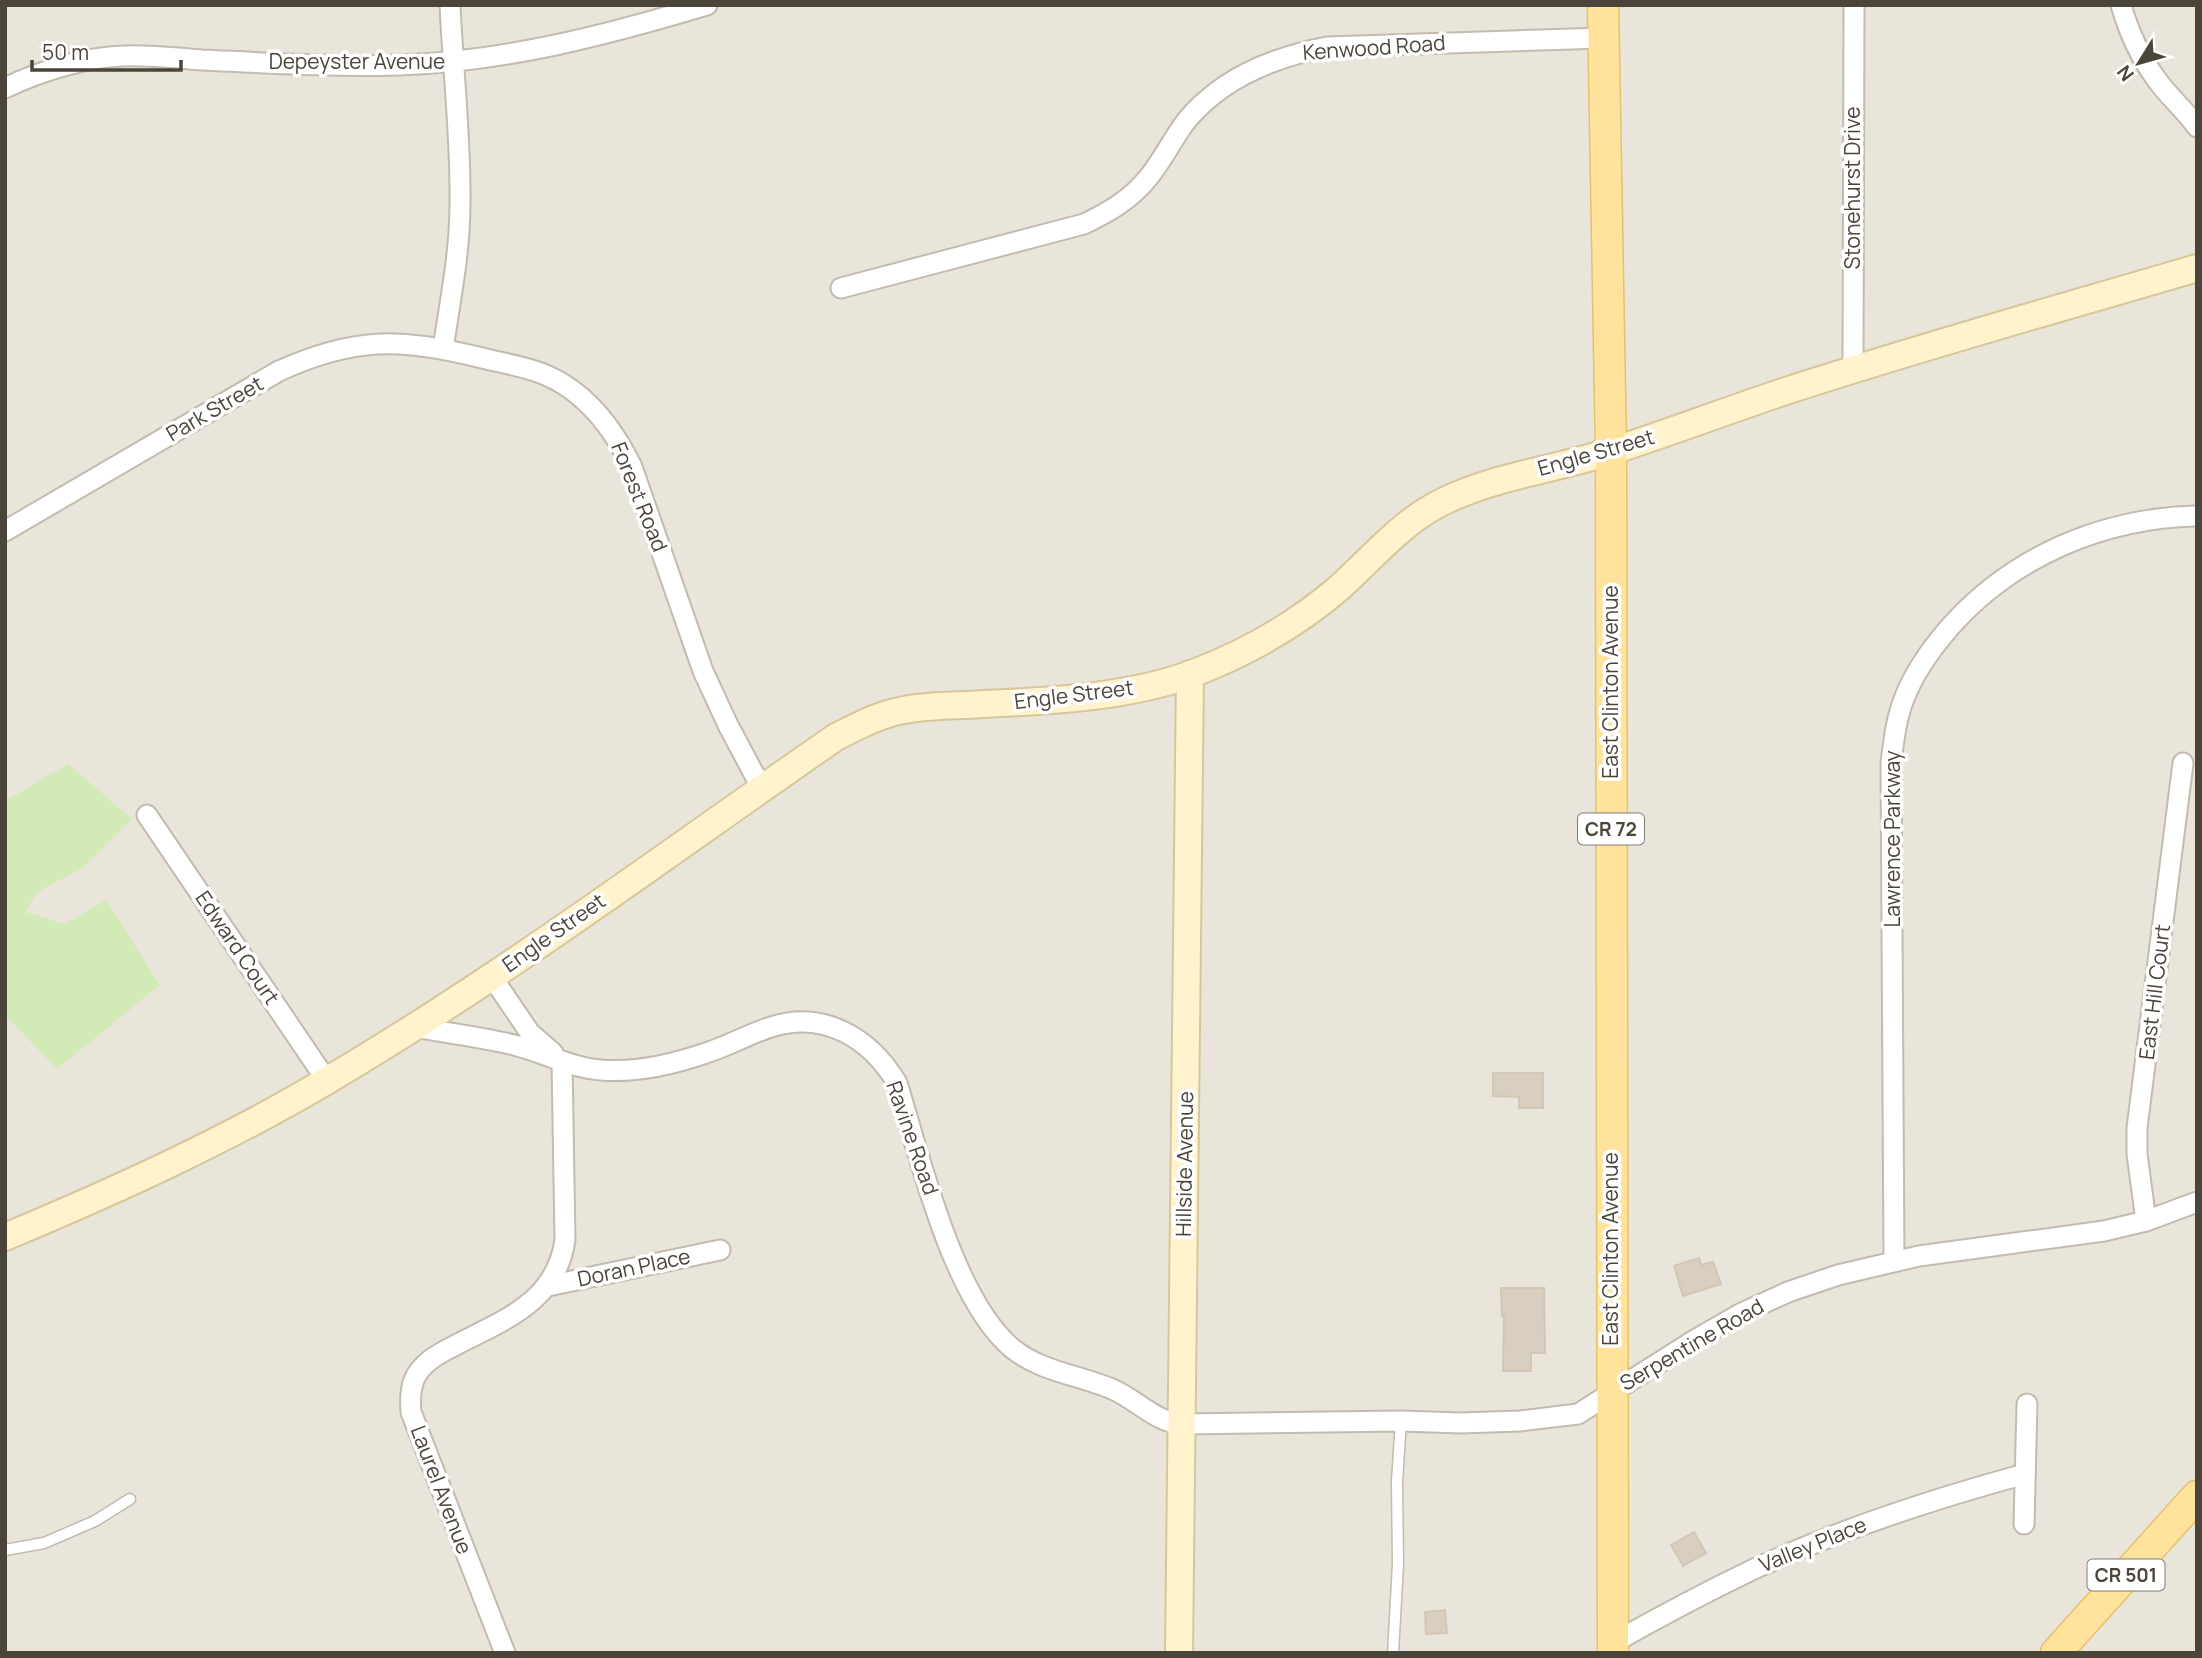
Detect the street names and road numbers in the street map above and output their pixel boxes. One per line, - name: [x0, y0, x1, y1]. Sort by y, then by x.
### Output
- street label: Kenwood Road: [1302, 28, 1446, 66]
- street label: Depeyster Avenue: [269, 47, 445, 75]
- street label: Stonehurst Drive: [1838, 107, 1866, 269]
- street label: Park Street: [161, 369, 268, 447]
- street label: Engle Street: [1534, 422, 1657, 482]
- street label: Forest Road: [605, 438, 675, 556]
- street label: East Clinton Avenue: [1596, 585, 1624, 779]
- street label: Engle Street: [1013, 673, 1135, 715]
- street label: Lawrence Parkway: [1878, 750, 1906, 928]
- road number: CR 72: [1578, 814, 1644, 844]
- street label: Edward Court: [189, 885, 286, 1010]
- street label: Engle Street: [496, 886, 611, 978]
- street label: East Hill Court: [2132, 922, 2176, 1061]
- street label: Ravine Road: [880, 1077, 946, 1198]
- street label: Hillside Avenue: [1169, 1091, 1199, 1237]
- street label: East Clinton Avenue: [1596, 1152, 1624, 1346]
- street label: Doran Place: [575, 1241, 693, 1293]
- street label: Serpentine Road: [1615, 1292, 1768, 1397]
- street label: Laurel Avenue: [405, 1421, 479, 1558]
- street label: Valley Place: [1755, 1510, 1870, 1578]
- road number: CR 501: [2088, 1560, 2164, 1590]

